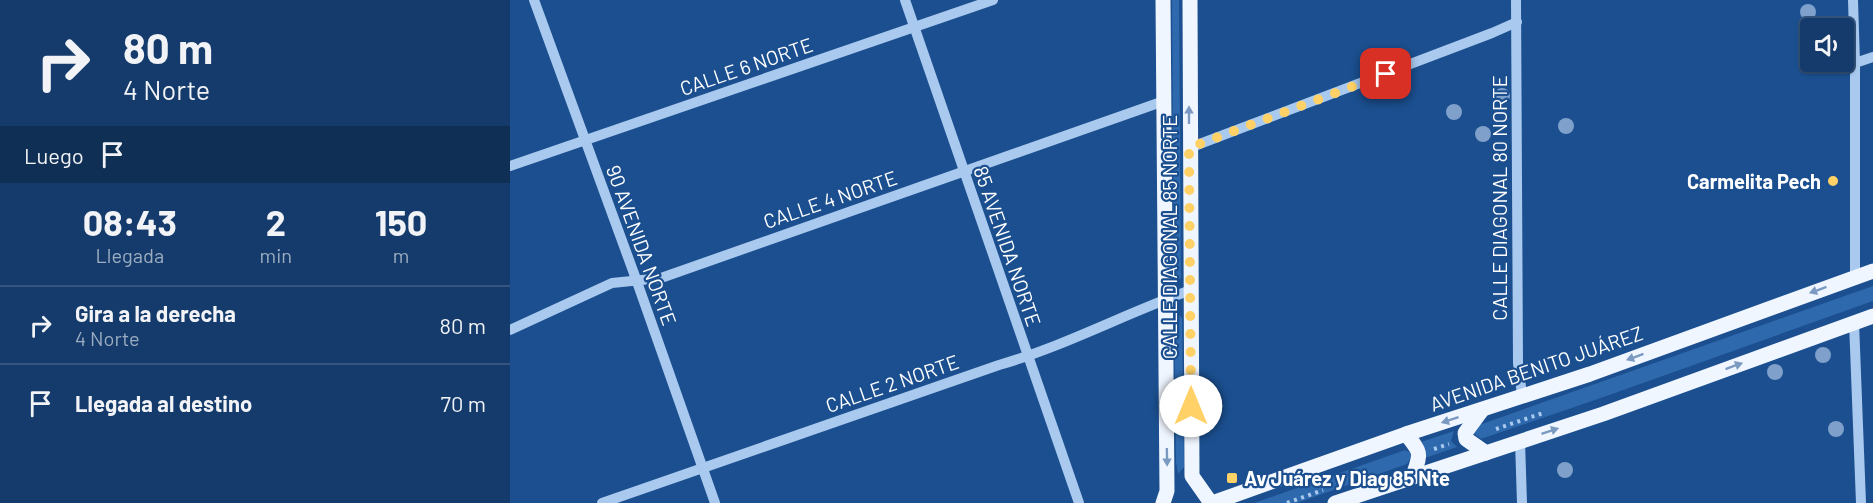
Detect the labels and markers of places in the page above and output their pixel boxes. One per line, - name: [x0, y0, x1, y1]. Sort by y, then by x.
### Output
- pin: [1360, 48, 1411, 99]
- place label: Carmelita Pech: [1687, 169, 1821, 193]
- marker: Carmelita Pech: [1826, 174, 1840, 188]
- place label: Av Juárez y Diag 85 Nte: [1244, 466, 1450, 490]
- marker: Av Juárez y Diag 85 Nte: [1225, 471, 1239, 485]

